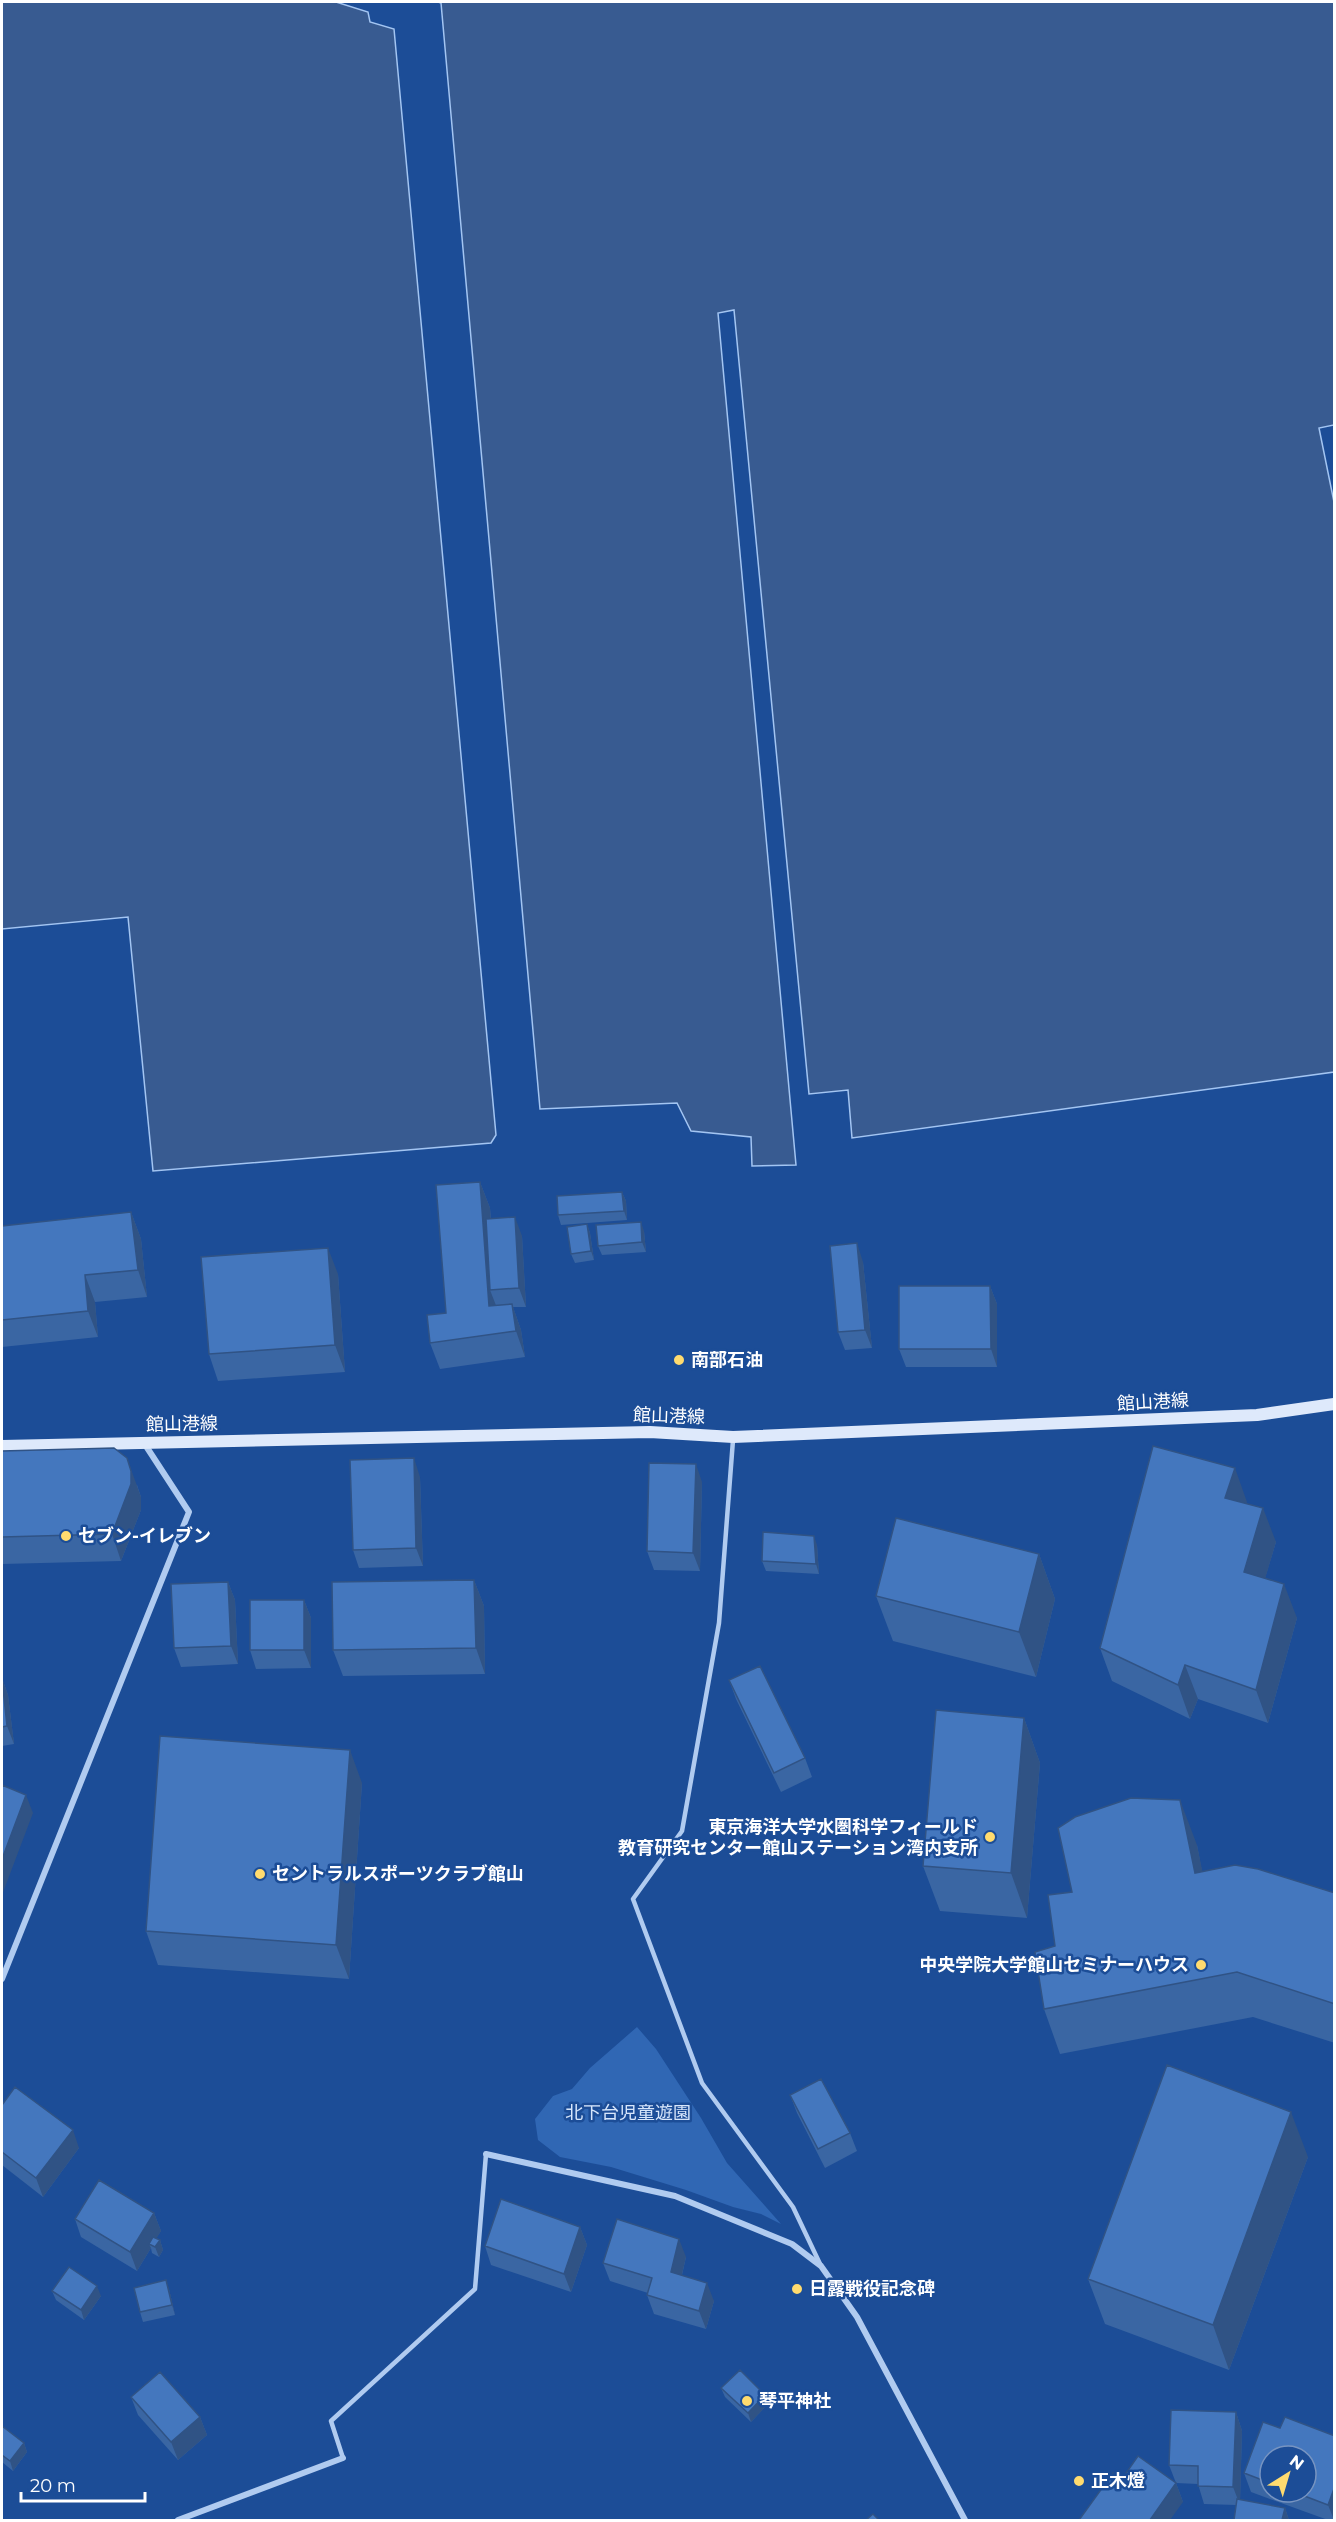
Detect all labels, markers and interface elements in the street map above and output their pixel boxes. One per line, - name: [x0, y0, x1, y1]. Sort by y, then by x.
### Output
- place label: 南部石油: [691, 1349, 763, 1371]
- marker: 南部石油: [672, 1353, 686, 1367]
- street label: 館山港線: [1116, 1389, 1190, 1415]
- street label: 館山港線: [633, 1404, 705, 1428]
- street label: 館山港線: [146, 1412, 218, 1436]
- place label: セブン-イレブン: [78, 1525, 211, 1547]
- marker: セブン-イレブン: [59, 1529, 73, 1543]
- place label: 東京海洋大学水圏科学フィールド 教育研究センター館山ステーション湾内支所: [618, 1816, 978, 1859]
- marker: 東京海洋大学水圏科学フィールド 教育研究センター館山ステーション湾内支所: [983, 1830, 997, 1844]
- place label: セントラルスポーツクラブ館山: [272, 1863, 524, 1885]
- marker: セントラルスポーツクラブ館山: [253, 1867, 267, 1881]
- place label: 中央学院大学館山セミナーハウス: [919, 1954, 1189, 1976]
- marker: 中央学院大学館山セミナーハウス: [1194, 1958, 1208, 1972]
- park label: 北下台児童遊園: [565, 2102, 691, 2124]
- place label: 日露戦役記念碑: [809, 2278, 935, 2300]
- marker: 日露戦役記念碑: [790, 2282, 804, 2296]
- place label: 琴平神社: [759, 2390, 831, 2412]
- marker: 琴平神社: [740, 2394, 754, 2408]
- north arrow: [1258, 2444, 1318, 2504]
- text: N: [1286, 2451, 1308, 2474]
- scale bar: [21, 2465, 146, 2503]
- place label: 正木燈: [1091, 2470, 1145, 2492]
- marker: 正木燈: [1072, 2474, 1086, 2488]
- text: 20 m: [30, 2475, 76, 2497]

